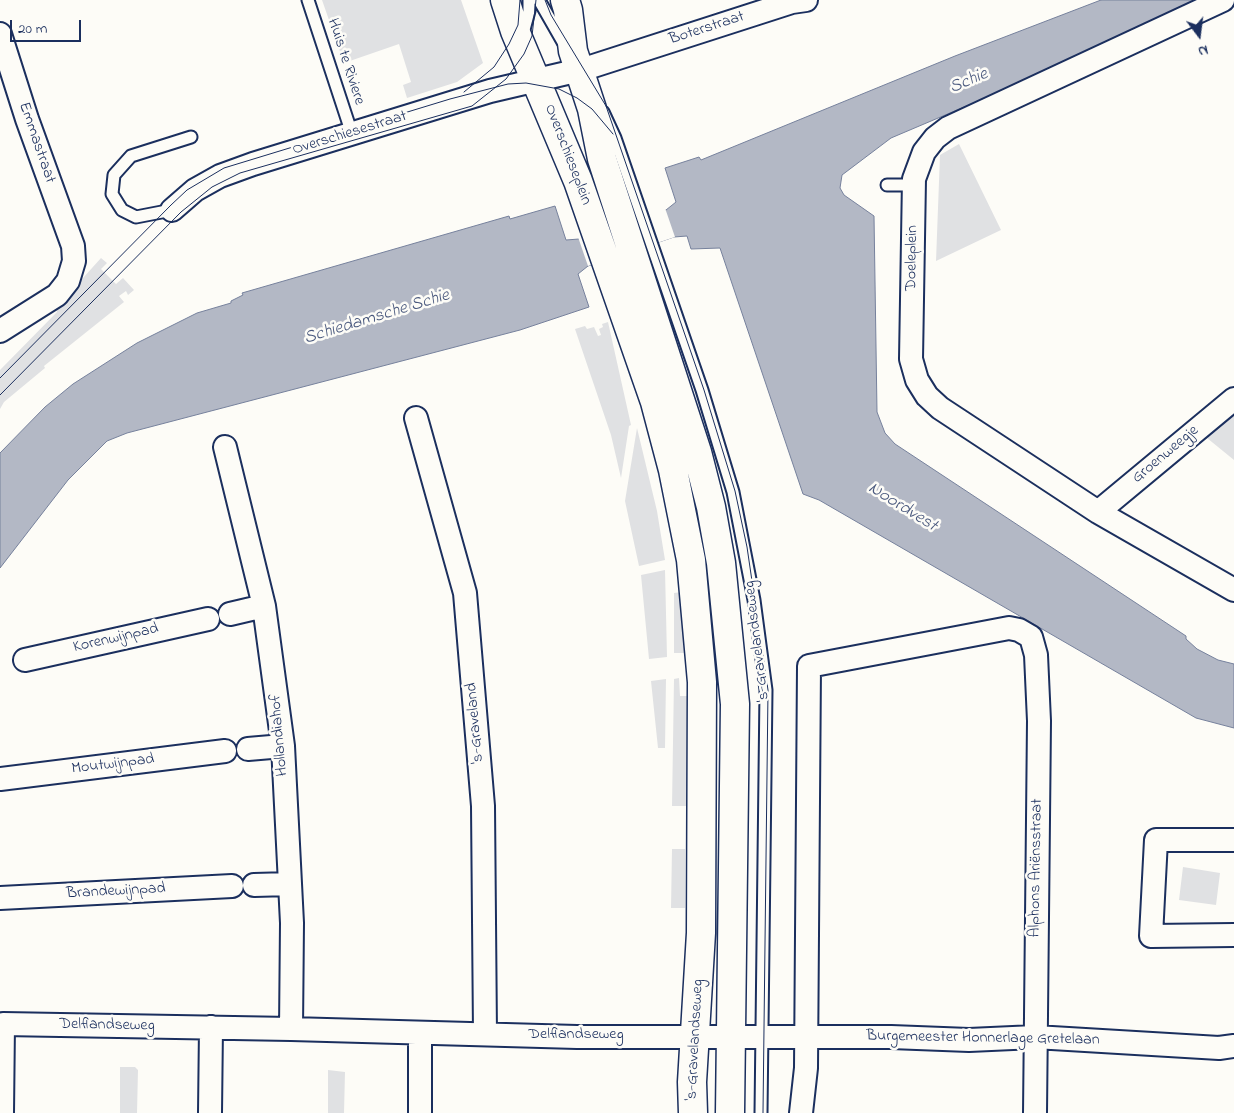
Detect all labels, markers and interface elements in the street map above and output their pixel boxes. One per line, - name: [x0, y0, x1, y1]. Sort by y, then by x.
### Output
- street label: Boterstraat: [667, 8, 747, 50]
- scale bar: [12, 10, 84, 42]
- north arrow: [1174, 10, 1224, 60]
- street label: Huis te Riviere: [322, 16, 368, 108]
- text: 20 m: [18, 18, 47, 40]
- text: N: [1196, 39, 1210, 61]
- water label: Schie: [947, 64, 991, 100]
- street label: Emmastraat: [13, 100, 59, 186]
- street label: Overschieseplein: [539, 102, 595, 208]
- street label: Overschiesestraat: [290, 107, 410, 161]
- street label: Doeleplein: [903, 225, 923, 291]
- water label: Schiedamsche Schie: [302, 286, 452, 350]
- street label: Groenweegje: [1129, 422, 1203, 488]
- water label: Noordvest: [863, 478, 941, 538]
- street label: 's-Gravelandseweg: [741, 579, 775, 703]
- street label: Korenwijnpad: [72, 620, 160, 658]
- street label: 's-Graveland: [463, 682, 489, 764]
- street label: Hollandiahof: [267, 693, 293, 777]
- street label: Moutwijnpad: [70, 750, 156, 780]
- street label: Alphons Ariënsstraat: [1026, 798, 1048, 938]
- street label: Brandewijnpad: [66, 880, 166, 904]
- street label: 's-Gravelandseweg: [683, 979, 709, 1101]
- street label: Delflandseweg: [59, 1016, 155, 1036]
- street label: Delflandseweg: [528, 1025, 624, 1045]
- street label: Burgemeester Honnerlage Gretelaan: [866, 1027, 1100, 1051]

